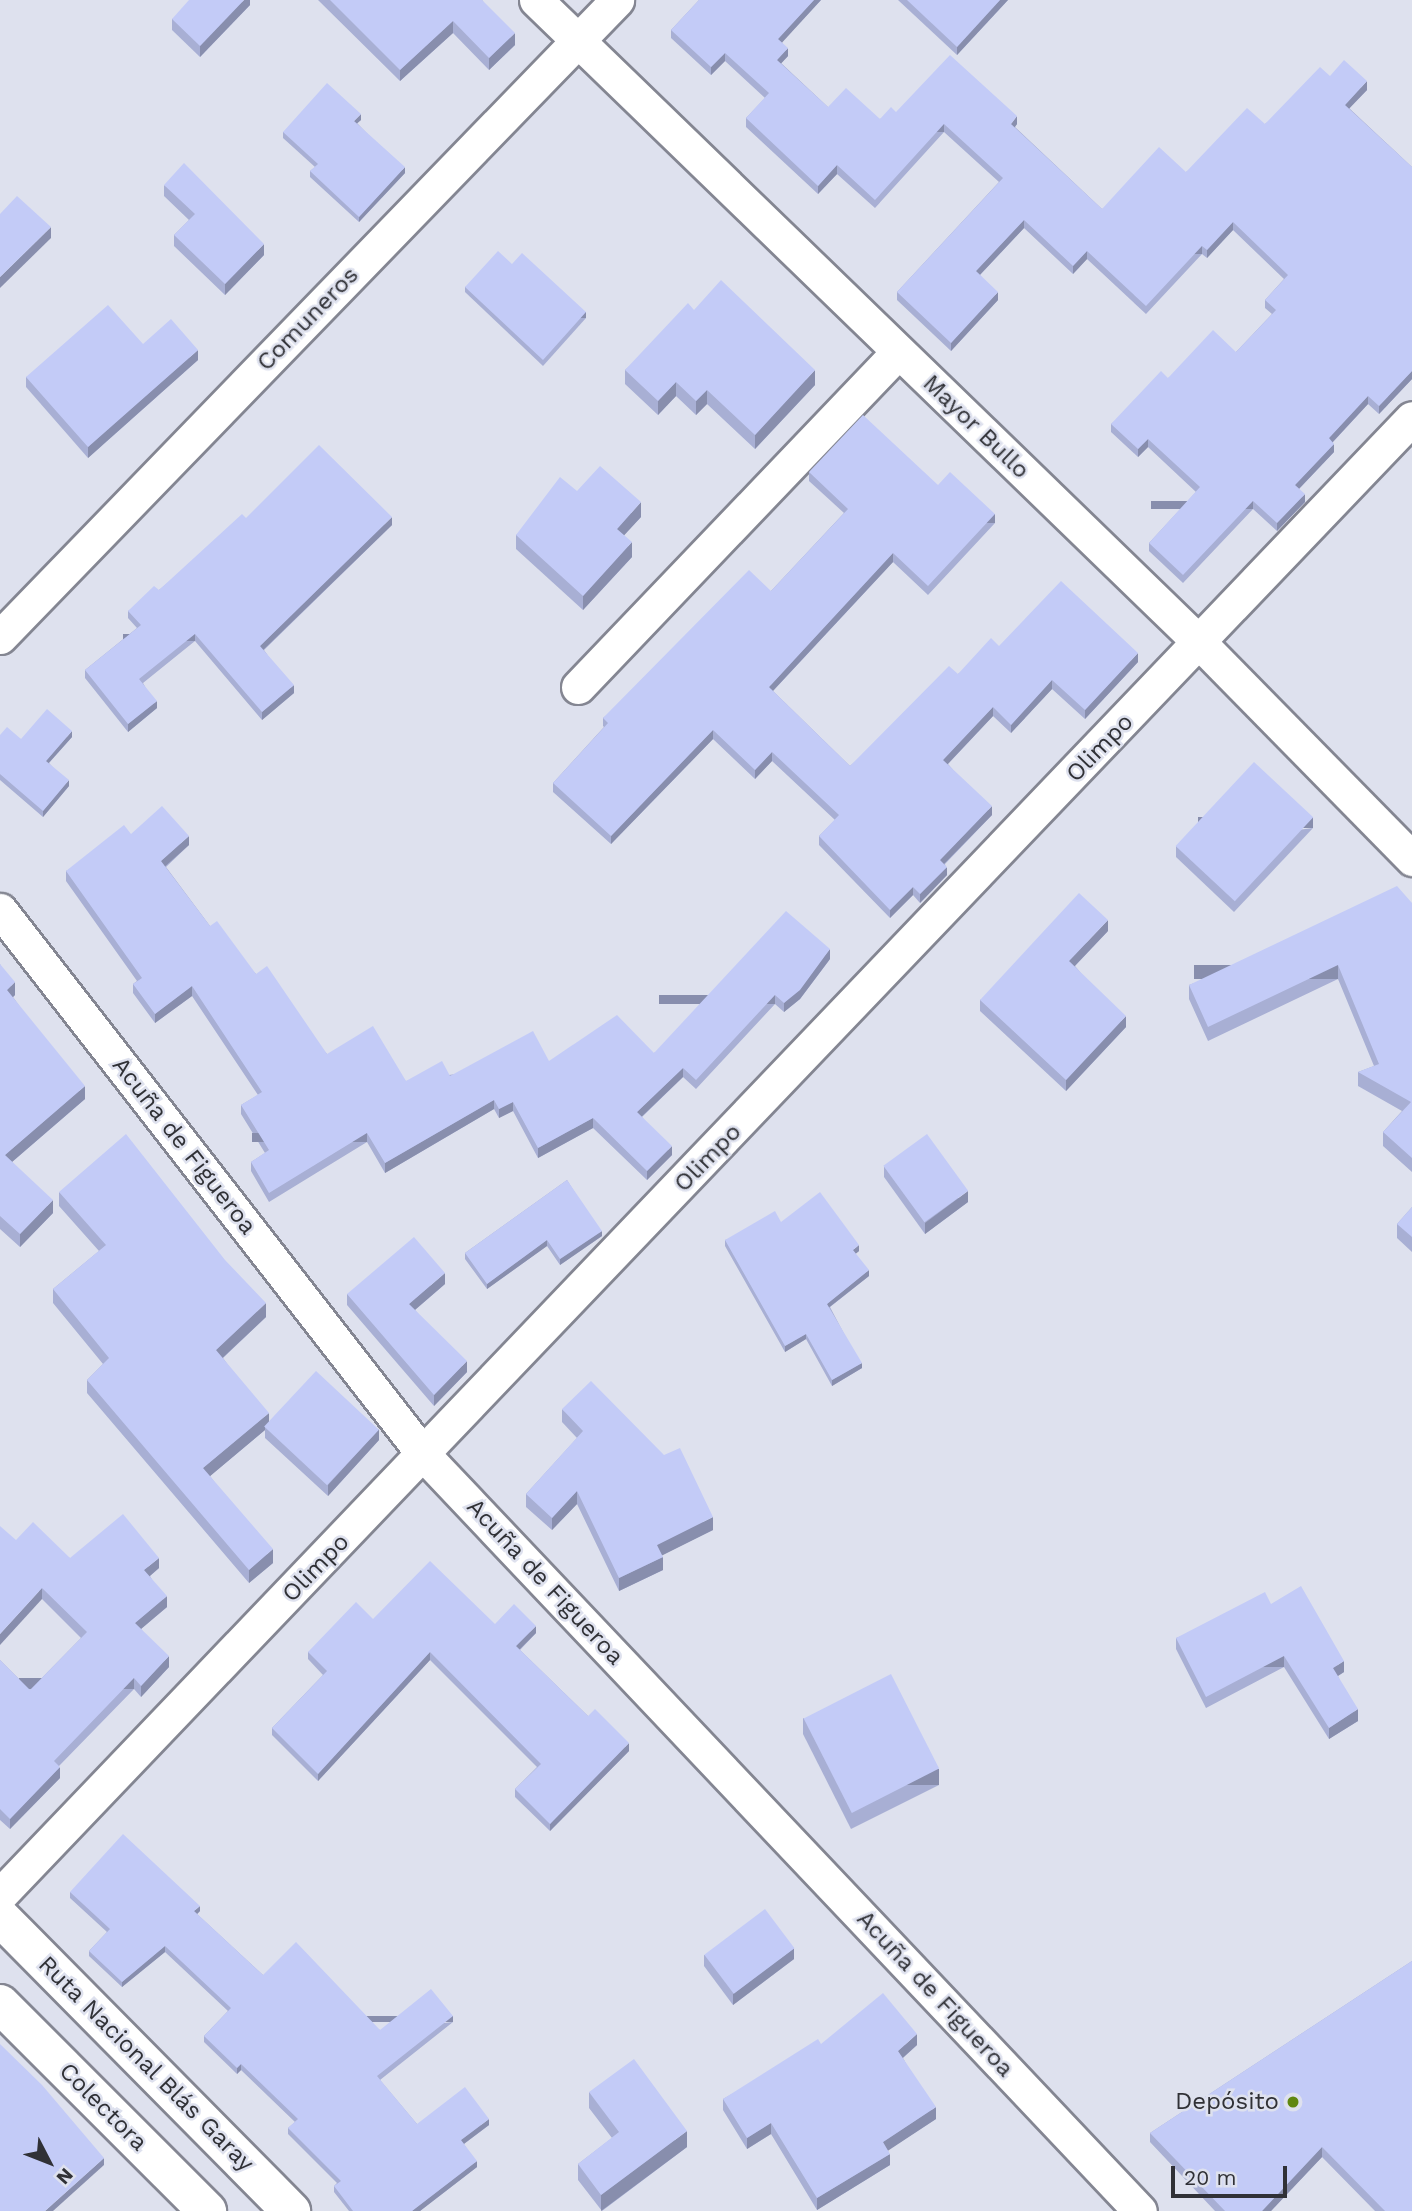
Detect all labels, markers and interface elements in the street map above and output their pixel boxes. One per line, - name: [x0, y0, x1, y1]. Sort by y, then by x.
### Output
- street label: Comuneros: [251, 261, 365, 377]
- street label: Mayor Bullo: [917, 369, 1035, 485]
- street label: Olimpo: [1060, 708, 1140, 788]
- street label: Acuña de Figueroa: [106, 1051, 262, 1241]
- street label: Olimpo: [668, 1118, 748, 1198]
- street label: Acuña de Figueroa: [460, 1493, 630, 1671]
- street label: Olimpo: [276, 1528, 356, 1608]
- street label: Acuña de Figueroa: [850, 1905, 1020, 2083]
- street label: Ruta Nacional Blás Garay: [32, 1950, 260, 2178]
- street label: Colectora: [53, 2057, 153, 2157]
- place label: Depósito: [1175, 2088, 1279, 2116]
- marker: Depósito: [1285, 2094, 1301, 2110]
- north arrow: [14, 2127, 84, 2197]
- scale bar: [1174, 2152, 1290, 2196]
- text: 20 m: [1184, 2165, 1236, 2190]

